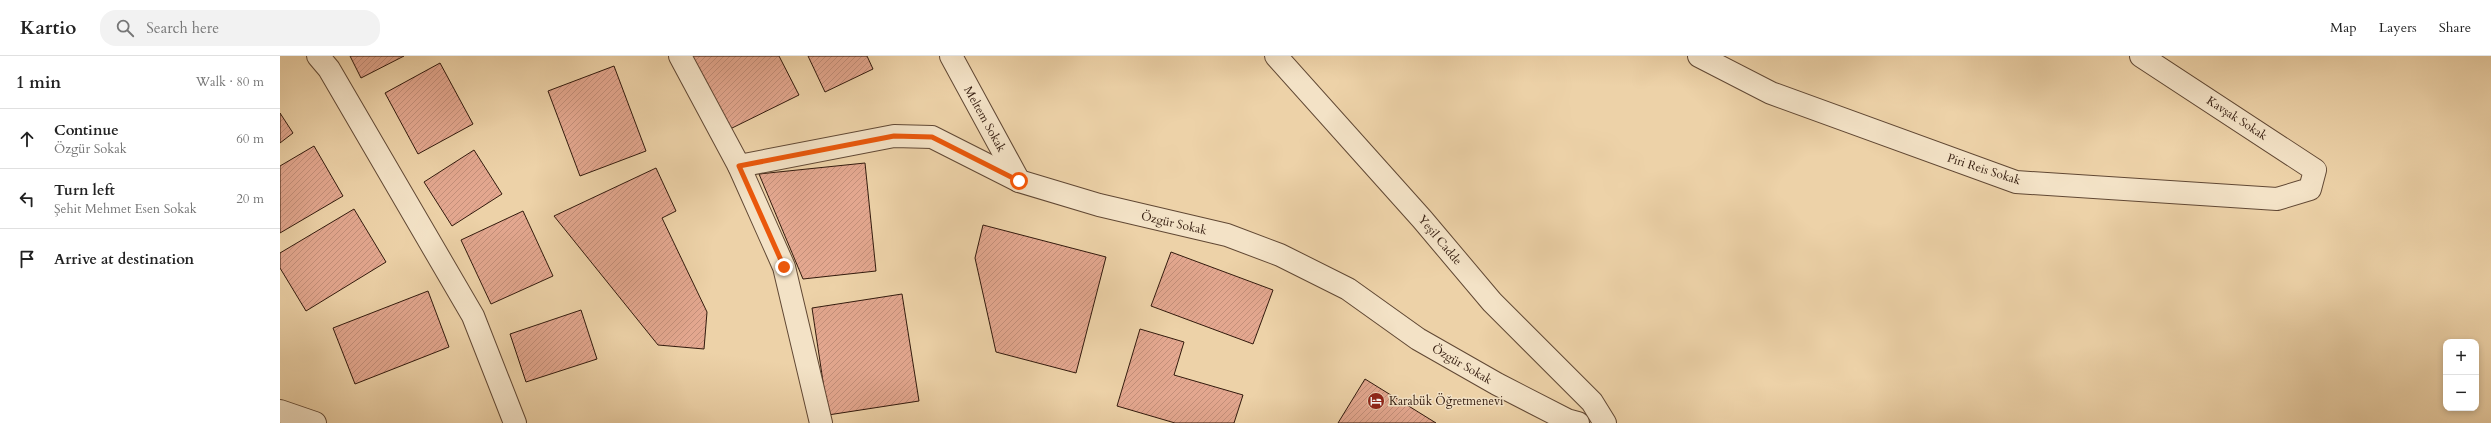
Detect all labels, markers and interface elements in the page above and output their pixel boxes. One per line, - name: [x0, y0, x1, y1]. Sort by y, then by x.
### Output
- search box: [100, 10, 380, 46]
- text: Kartio: [20, 15, 76, 41]
- icon: search: [114, 17, 136, 39]
- text: Search here: [146, 18, 219, 38]
- text: Map: [2330, 18, 2357, 37]
- text: Layers: [2379, 18, 2417, 37]
- text: Share: [2439, 18, 2471, 37]
- text: 1 min: [16, 71, 61, 94]
- text: Walk · 80 m: [196, 73, 264, 91]
- street label: Meltem Sokak: [960, 83, 1010, 155]
- street label: Kavşak Sokak: [2203, 92, 2271, 144]
- text: Continue: [54, 120, 119, 140]
- icon: ahead: [16, 128, 38, 150]
- text: 60 m: [236, 130, 264, 148]
- text: Özgür Sokak: [54, 140, 127, 158]
- street label: Piri Reis Sokak: [1945, 150, 2023, 189]
- route start: [1010, 172, 1028, 190]
- text: Turn left: [54, 180, 115, 200]
- icon: left: [16, 188, 38, 210]
- text: 20 m: [236, 190, 264, 208]
- text: Şehit Mehmet Esen Sokak: [54, 200, 197, 218]
- street label: Özgür Sokak: [1139, 208, 1209, 238]
- street label: Yeşil Cadde: [1414, 212, 1466, 268]
- icon: arrive: [16, 248, 38, 270]
- text: Arrive at destination: [54, 249, 194, 269]
- route end: [775, 258, 793, 276]
- map controls: [2443, 339, 2479, 411]
- button: +: [2443, 339, 2479, 375]
- street label: Özgür Sokak: [1429, 340, 1496, 388]
- button: −: [2443, 375, 2479, 411]
- hotel icon: Karabük Öğretmenevi: [1366, 391, 1386, 411]
- place label: Karabük Öğretmenevi: [1389, 393, 1504, 409]

